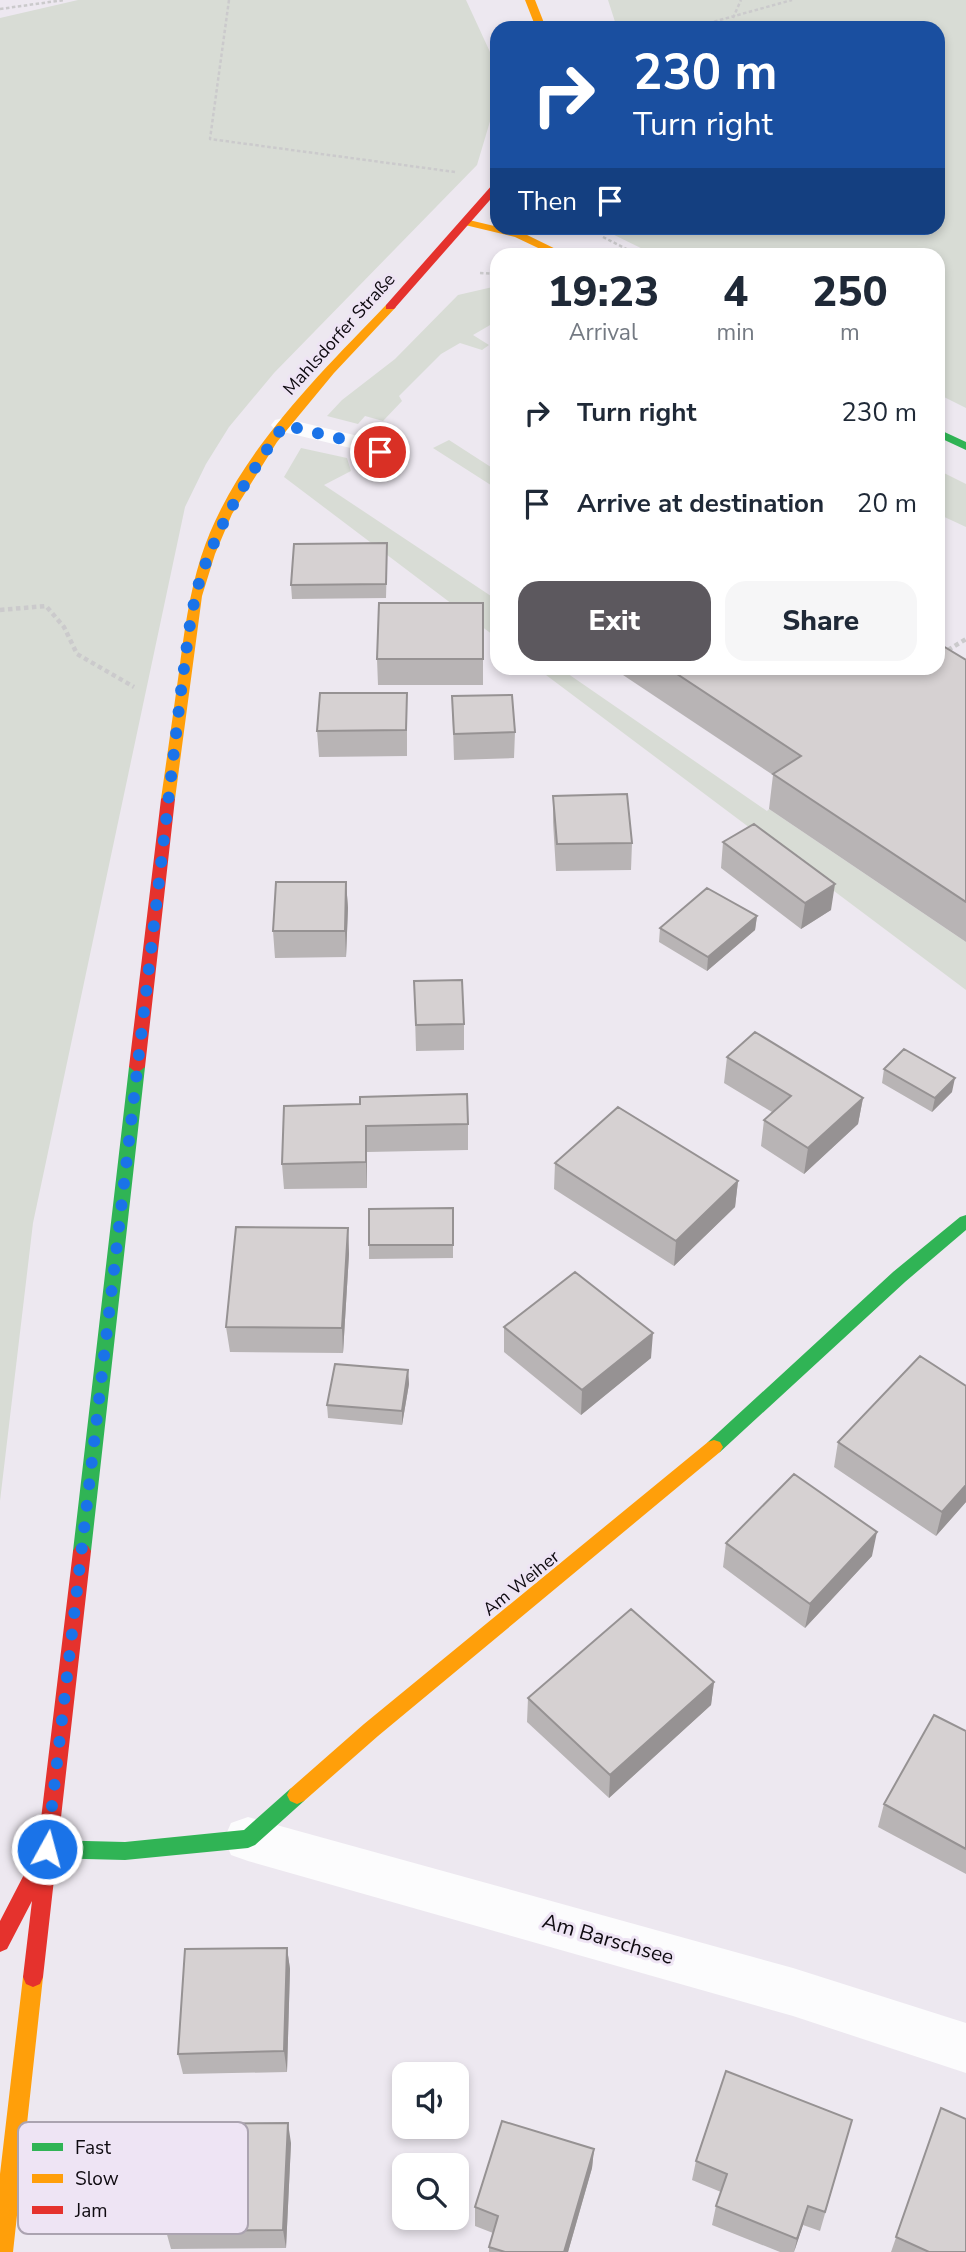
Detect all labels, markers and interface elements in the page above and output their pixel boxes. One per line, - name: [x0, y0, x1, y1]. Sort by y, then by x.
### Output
- text: 230 m: [633, 39, 777, 106]
- icon: right: [518, 49, 609, 140]
- text: Turn right: [633, 103, 773, 146]
- icon: arrive: [591, 182, 629, 220]
- text: Then: [518, 184, 577, 219]
- text: 19:23: [547, 264, 659, 321]
- text: 4: [723, 264, 748, 321]
- text: 250: [812, 264, 888, 321]
- street label: Mahlsdorfer Straße: [278, 268, 400, 400]
- text: Arrival: [569, 317, 638, 348]
- text: min: [717, 317, 755, 348]
- text: m: [840, 317, 860, 348]
- icon: right: [518, 394, 556, 432]
- text: Turn right: [577, 395, 696, 430]
- text: 230 m: [841, 395, 917, 430]
- pin: [350, 422, 410, 482]
- icon: arrive: [361, 433, 399, 471]
- icon: arrive: [518, 485, 556, 523]
- text: Arrive at destination: [577, 486, 824, 521]
- text: 20 m: [857, 486, 917, 521]
- button: Exit: [518, 581, 711, 661]
- button: Share: [725, 581, 917, 661]
- street label: Am Weiher: [478, 1544, 565, 1621]
- position arrow: [10, 1812, 84, 1886]
- street label: Am Barschsee: [539, 1907, 677, 1971]
- map controls: [392, 2062, 469, 2230]
- button: sound: [392, 2062, 469, 2139]
- legend: [18, 2122, 248, 2234]
- text: Fast: [75, 2135, 111, 2161]
- button: search: [392, 2153, 469, 2230]
- text: Slow: [75, 2166, 119, 2192]
- text: Jam: [74, 2198, 108, 2224]

